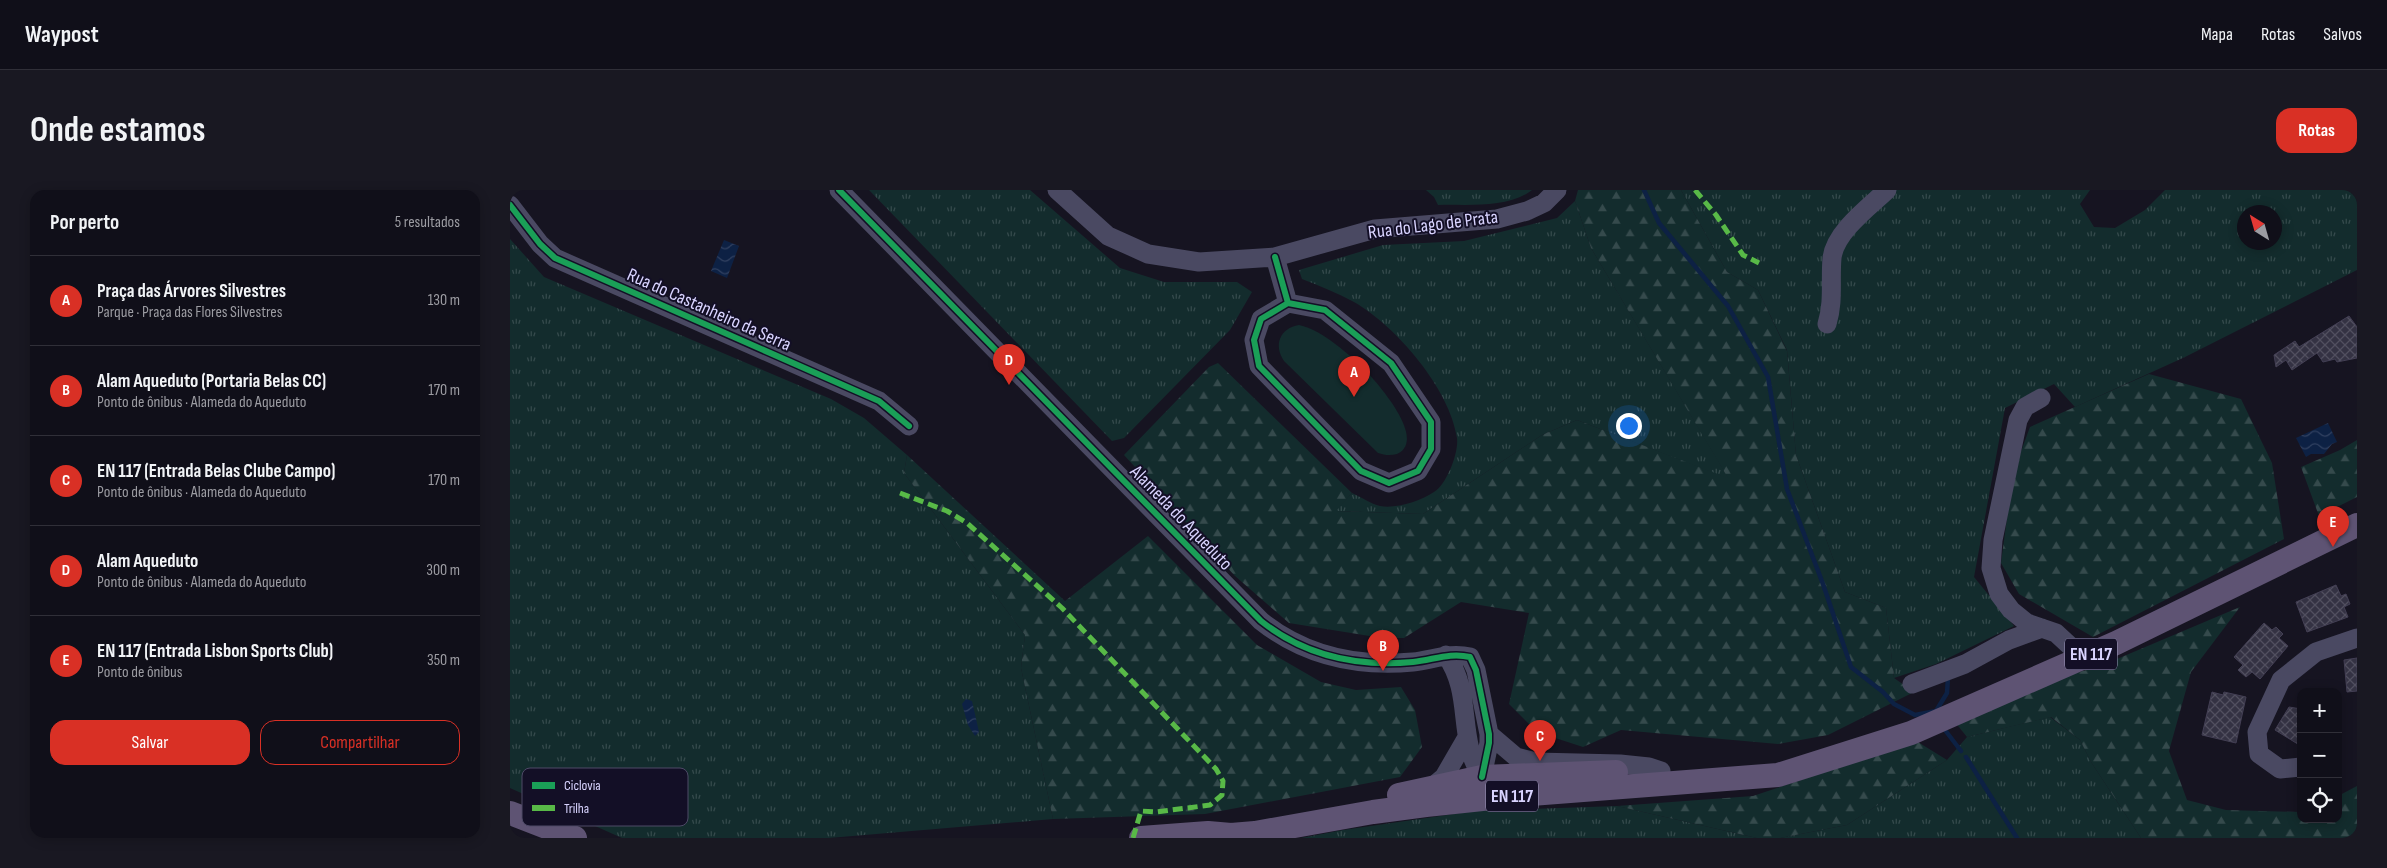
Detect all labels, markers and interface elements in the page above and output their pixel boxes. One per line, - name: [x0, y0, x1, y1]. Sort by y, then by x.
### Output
- text: Waypost: [25, 20, 99, 49]
- text: Mapa: [2201, 24, 2233, 45]
- text: Rotas: [2261, 24, 2295, 45]
- text: Salvos: [2323, 24, 2362, 45]
- button: Rotas: [2276, 108, 2357, 153]
- text: Onde estamos: [30, 109, 206, 152]
- north arrow: [2237, 205, 2282, 250]
- street label: Rua do Lago de Prata: [1367, 206, 1499, 244]
- text: Por perto: [50, 210, 119, 235]
- text: 5 resultados: [395, 213, 460, 232]
- street label: Rua do Castanheiro da Serra: [623, 263, 795, 357]
- text: Praça das Árvores Silvestres: [97, 280, 286, 303]
- text: A: [62, 291, 70, 310]
- text: 130 m: [428, 291, 460, 310]
- text: Parque · Praça das Flores Silvestres: [97, 303, 283, 322]
- pin: D: [993, 344, 1025, 385]
- pin: A: [1338, 356, 1370, 397]
- text: Alam Aqueduto (Portaria Belas CC): [97, 370, 326, 393]
- text: B: [62, 381, 70, 400]
- text: 170 m: [428, 381, 460, 400]
- text: Ponto de ônibus · Alameda do Aqueduto: [97, 393, 306, 412]
- your location: [1616, 413, 1642, 439]
- text: EN 117 (Entrada Belas Clube Campo): [97, 460, 335, 483]
- street label: Alameda do Aqueduto: [1124, 460, 1237, 575]
- text: C: [62, 471, 70, 490]
- text: 170 m: [428, 471, 460, 490]
- text: Ponto de ônibus · Alameda do Aqueduto: [97, 483, 306, 502]
- pin: E: [2317, 506, 2349, 547]
- text: Alam Aqueduto: [97, 550, 198, 573]
- text: D: [62, 561, 70, 580]
- text: 300 m: [426, 561, 460, 580]
- text: Ponto de ônibus · Alameda do Aqueduto: [97, 573, 306, 592]
- pin: B: [1367, 630, 1399, 671]
- road number: EN 117: [2065, 638, 2117, 669]
- text: EN 117 (Entrada Lisbon Sports Club): [97, 640, 333, 663]
- text: E: [63, 651, 69, 670]
- text: 350 m: [427, 651, 460, 670]
- text: Ponto de ônibus: [97, 663, 182, 682]
- map controls: [2297, 688, 2342, 823]
- button: +: [2297, 688, 2342, 733]
- button: Salvar: [50, 720, 250, 765]
- button: Compartilhar: [260, 720, 460, 765]
- pin: C: [1524, 720, 1556, 761]
- button: −: [2297, 733, 2342, 778]
- legend: [522, 768, 688, 826]
- text: Ciclovia: [564, 777, 601, 794]
- button: locate: [2297, 778, 2342, 823]
- road number: EN 117: [1486, 780, 1538, 812]
- text: Trilha: [564, 800, 589, 817]

